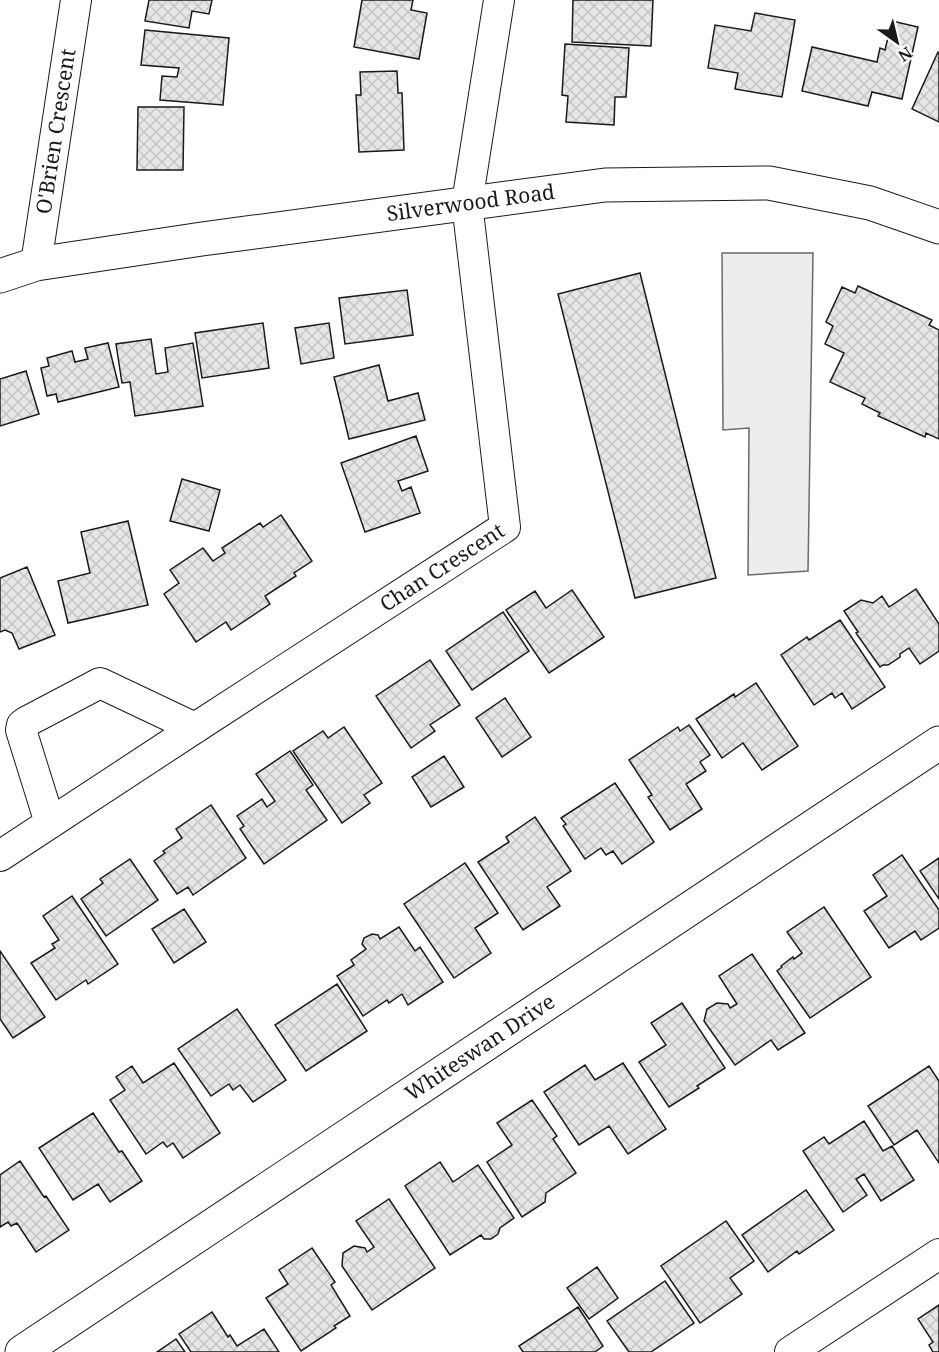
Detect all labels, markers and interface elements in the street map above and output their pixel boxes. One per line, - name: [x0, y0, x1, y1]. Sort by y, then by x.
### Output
- north arrow: [867, 12, 927, 72]
- text: N: [894, 42, 917, 67]
- street label: O'Brien Crescent: [29, 47, 81, 216]
- street label: Silverwood Road: [385, 177, 557, 227]
- street label: Chan Crescent: [374, 516, 509, 618]
- street label: Whiteswan Drive: [399, 987, 560, 1107]

